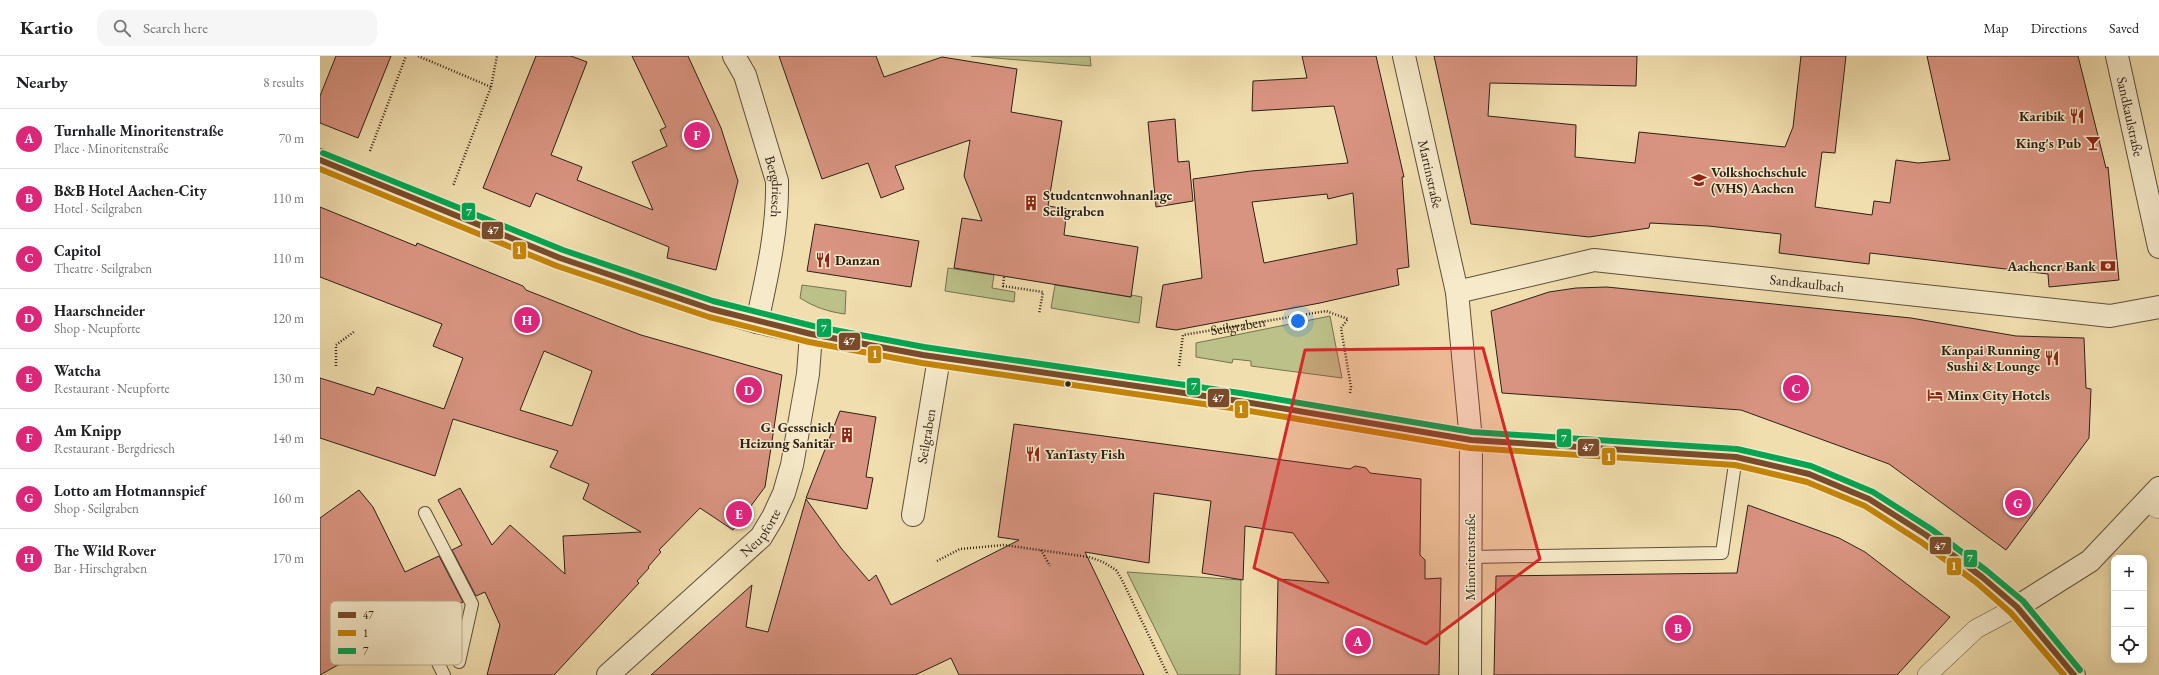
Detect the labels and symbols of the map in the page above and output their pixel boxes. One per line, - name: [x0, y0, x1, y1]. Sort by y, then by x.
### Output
- street label: Sandkaulstraße: [2113, 75, 2148, 159]
- place label: Karibik: [2019, 107, 2065, 125]
- restaurant icon: Karibik: [2068, 107, 2086, 125]
- pin: F: [684, 120, 710, 150]
- place label: King's Pub: [2016, 134, 2081, 152]
- bar icon: King's Pub: [2084, 134, 2102, 152]
- street label: Martinstraße: [1414, 138, 1447, 211]
- street label: Bergdriesch: [761, 154, 786, 218]
- place label: Volkshochschule (VHS) Aachen: [1711, 163, 1807, 197]
- school or university icon: Volkshochschule (VHS) Aachen: [1690, 171, 1708, 189]
- place label: Studentenwohnanlage Seilgraben: [1043, 186, 1173, 220]
- building icon: Studentenwohnanlage Seilgraben: [1022, 194, 1040, 212]
- line badge: 7: [461, 202, 476, 221]
- text: 7: [466, 205, 472, 219]
- line badge: 47: [481, 221, 504, 240]
- text: 47: [487, 223, 499, 237]
- line badge: 1: [512, 241, 527, 260]
- text: 1: [516, 243, 522, 257]
- restaurant icon: Danzan: [814, 251, 832, 269]
- place label: Danzan: [835, 251, 880, 269]
- place label: Aachener Bank: [2006, 257, 2096, 275]
- bank icon: Aachener Bank: [2099, 257, 2117, 275]
- street label: Sandkaulbach: [1769, 270, 1845, 296]
- pin: H: [514, 305, 540, 335]
- your location: [1288, 311, 1308, 331]
- street label: Seilgraben: [1209, 312, 1267, 339]
- line badge: 7: [816, 318, 832, 338]
- text: 7: [821, 321, 827, 335]
- line badge: 47: [838, 332, 861, 351]
- text: 47: [843, 334, 855, 348]
- place label: Kanpai Running Sushi & Lounge: [1941, 341, 2041, 375]
- line badge: 1: [867, 345, 882, 364]
- text: 1: [872, 347, 878, 361]
- restaurant icon: Kanpai Running Sushi & Lounge: [2043, 349, 2061, 367]
- pin: C: [1783, 373, 1809, 403]
- pin: D: [736, 375, 762, 405]
- line badge: 7: [1186, 377, 1201, 396]
- unlabelled marker: [1063, 379, 1073, 389]
- text: 7: [1191, 379, 1197, 393]
- hotel icon: Minx City Hotels: [1926, 386, 1944, 404]
- place label: Minx City Hotels: [1947, 386, 2050, 404]
- line badge: 47: [1207, 388, 1230, 408]
- text: 47: [1212, 391, 1224, 405]
- line badge: 1: [1234, 400, 1249, 419]
- text: 1: [1238, 402, 1244, 416]
- street label: Seilgraben: [913, 407, 940, 465]
- place label: G. Gessenich Heizung Sanitär: [739, 418, 835, 452]
- building icon: G. Gessenich Heizung Sanitär: [838, 426, 856, 444]
- line badge: 7: [1556, 428, 1572, 448]
- text: 7: [1561, 431, 1567, 445]
- line badge: 47: [1577, 438, 1600, 457]
- text: 47: [1582, 440, 1594, 454]
- restaurant icon: YanTasty Fish: [1024, 445, 1042, 463]
- place label: YanTasty Fish: [1045, 445, 1125, 463]
- line badge: 1: [1601, 447, 1616, 466]
- text: 1: [1606, 450, 1612, 464]
- pin: G: [2005, 488, 2031, 518]
- pin: E: [726, 499, 752, 529]
- street label: Neupforte: [736, 505, 785, 561]
- street label: Minoritenstraße: [1461, 513, 1479, 601]
- line badge: 47: [1929, 536, 1952, 555]
- text: 47: [1934, 539, 1946, 553]
- line badge: 7: [1963, 549, 1978, 568]
- text: 7: [1967, 551, 1973, 565]
- line badge: 1: [1946, 557, 1962, 576]
- text: 1: [1951, 559, 1957, 573]
- legend: [330, 601, 462, 665]
- text: 47: [363, 608, 374, 622]
- pin: B: [1665, 613, 1691, 643]
- text: 1: [363, 626, 368, 640]
- pin: A: [1345, 626, 1371, 656]
- text: 7: [363, 644, 369, 658]

